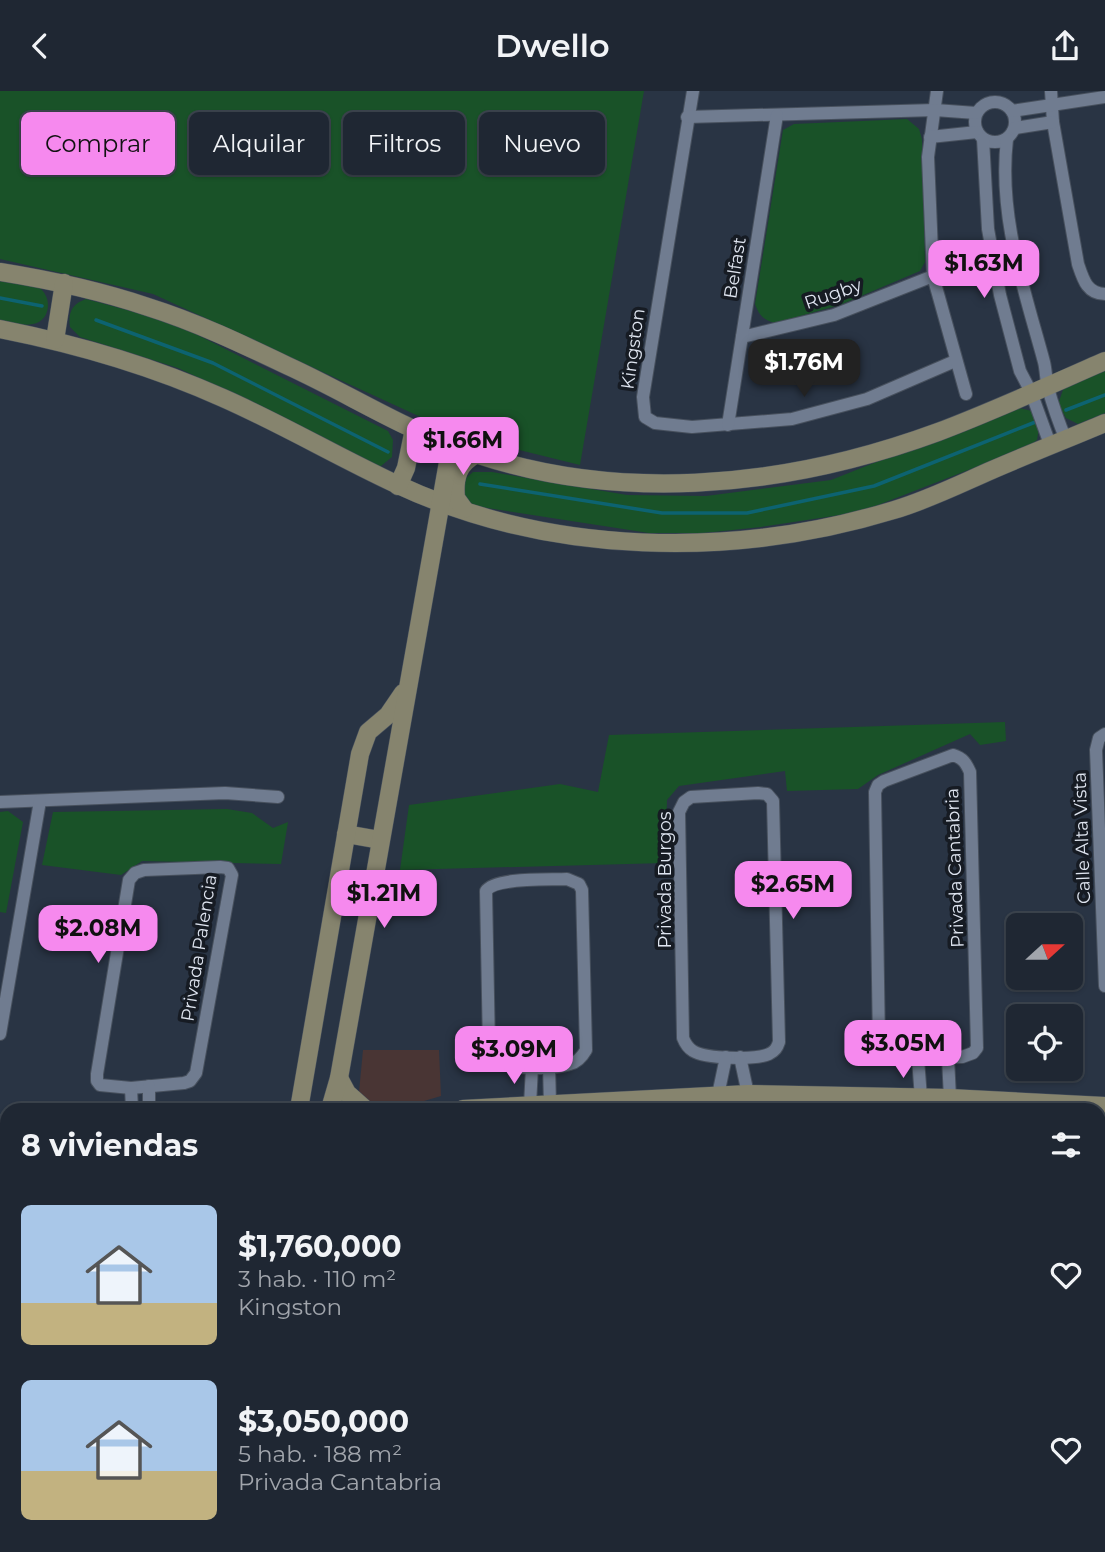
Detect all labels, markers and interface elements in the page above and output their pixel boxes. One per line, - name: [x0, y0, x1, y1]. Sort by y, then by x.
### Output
- text: Dwello: [495, 26, 610, 65]
- icon: back: [21, 27, 59, 65]
- icon: share: [1046, 27, 1084, 65]
- chip: Comprar: [21, 112, 175, 175]
- chip: Alquilar: [189, 112, 329, 175]
- chip: Filtros: [343, 112, 465, 175]
- chip: Nuevo: [479, 112, 605, 175]
- street label: Belfast: [719, 236, 751, 300]
- pin: $1.63M: [927, 241, 1041, 300]
- text: $1.63M: [944, 249, 1024, 277]
- street label: Rugby: [801, 274, 865, 314]
- street label: Kingston: [616, 307, 650, 391]
- pin: $1.76M: [747, 339, 861, 399]
- text: $1.76M: [764, 348, 844, 376]
- pin: $1.66M: [406, 417, 520, 477]
- text: $1.66M: [423, 426, 503, 454]
- street label: Calle Alta Vista: [1069, 772, 1095, 904]
- street label: Privada Cantabria: [941, 788, 969, 948]
- street label: Privada Burgos: [654, 811, 676, 949]
- pin: $2.65M: [736, 861, 850, 921]
- text: $2.65M: [751, 870, 835, 898]
- pin: $1.21M: [327, 871, 441, 930]
- street label: Privada Palencia: [177, 873, 221, 1023]
- text: $1.21M: [347, 879, 421, 907]
- pin: $2.08M: [41, 905, 155, 965]
- north arrow: [1006, 913, 1083, 991]
- map controls: [1006, 913, 1083, 1081]
- text: $2.08M: [55, 914, 141, 942]
- button: locate: [1006, 1004, 1083, 1081]
- pin: $3.05M: [846, 1021, 960, 1080]
- pin: $3.09M: [457, 1027, 571, 1086]
- text: $3.05M: [860, 1029, 946, 1057]
- text: $3.09M: [471, 1035, 557, 1063]
- icon: filters: [1047, 1126, 1085, 1164]
- text: 8 viviendas: [21, 1127, 198, 1164]
- text: $1,760,000: [238, 1228, 402, 1265]
- icon: home: [77, 1233, 161, 1317]
- icon: heart: [1047, 1256, 1085, 1294]
- text: 3 hab. · 110 m²: [238, 1265, 396, 1293]
- text: Kingston: [238, 1293, 342, 1321]
- text: $3,050,000: [238, 1403, 409, 1440]
- icon: home: [77, 1408, 161, 1492]
- icon: heart: [1047, 1431, 1085, 1469]
- text: 5 hab. · 188 m²: [238, 1440, 402, 1468]
- text: Privada Cantabria: [238, 1468, 442, 1496]

